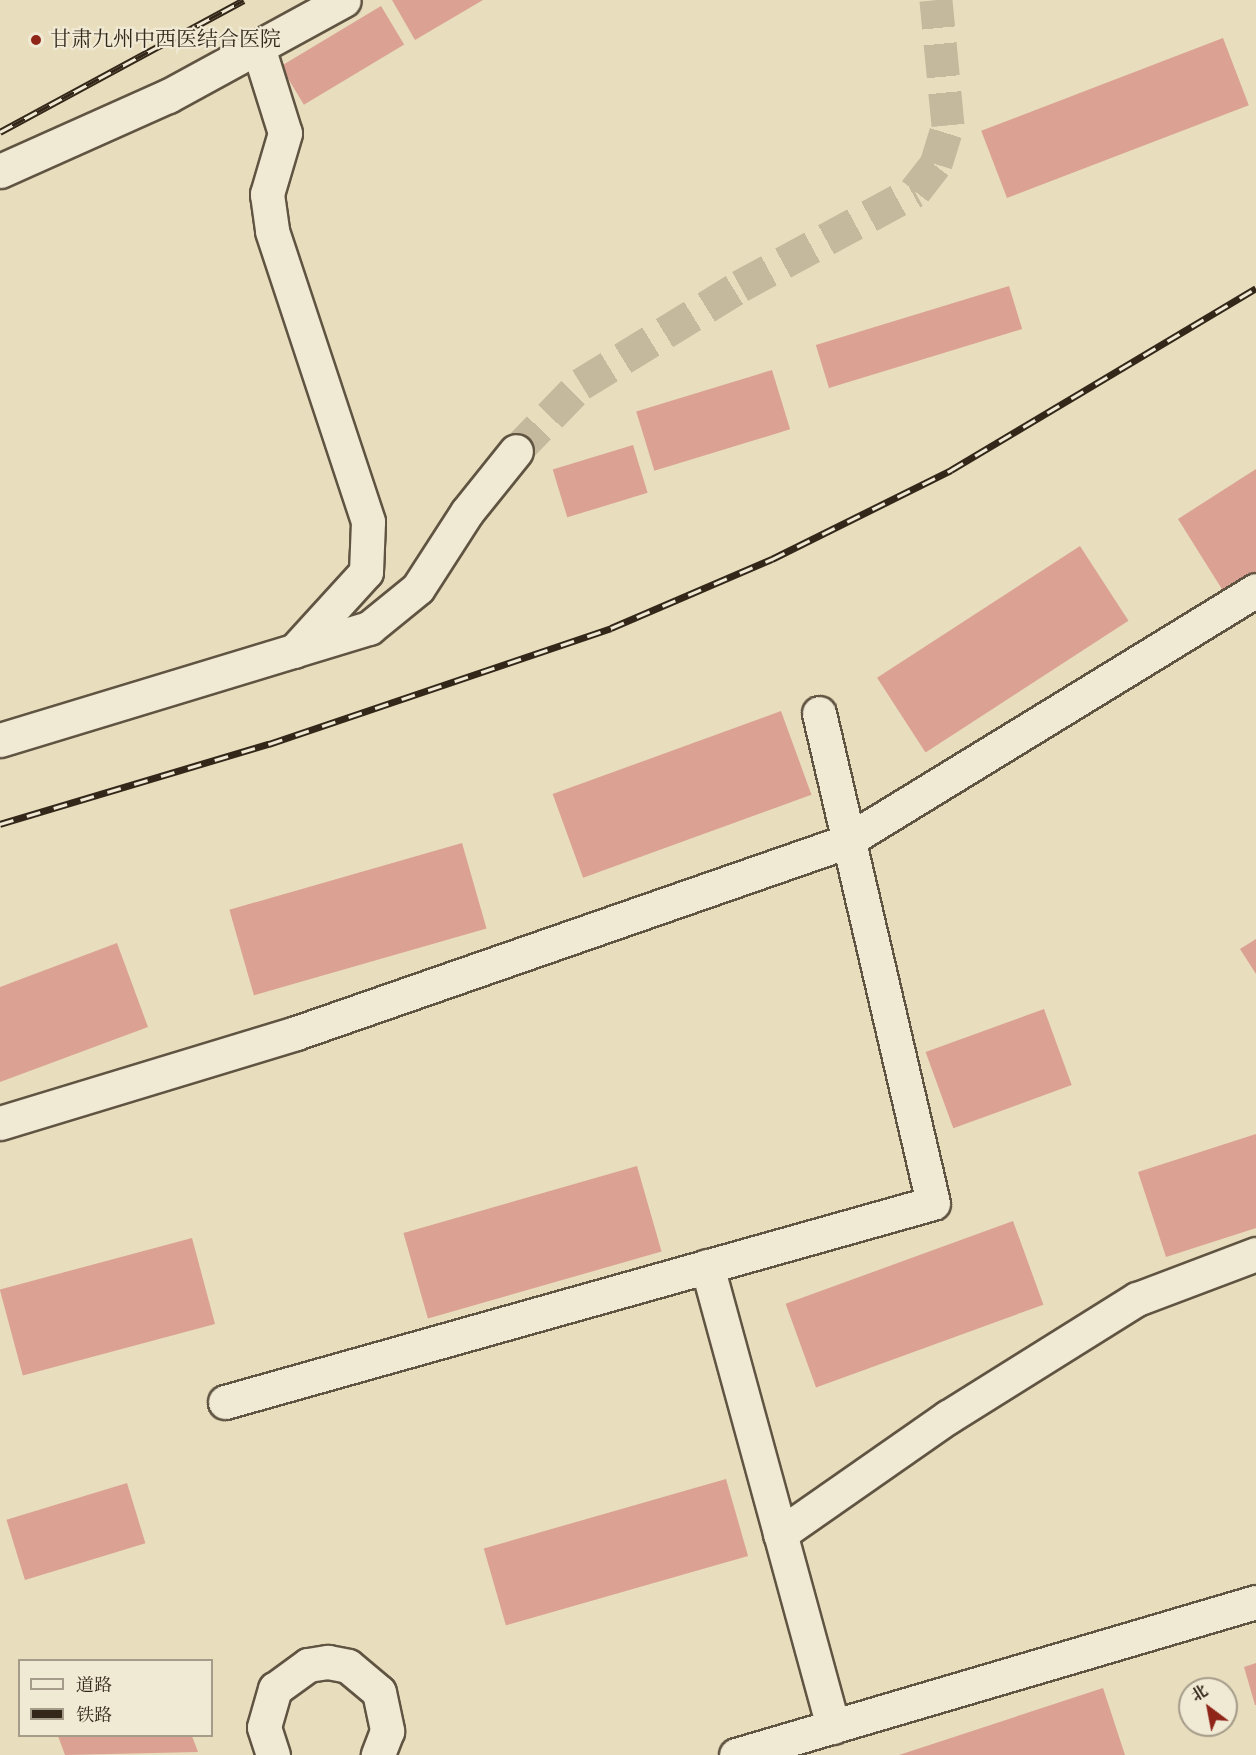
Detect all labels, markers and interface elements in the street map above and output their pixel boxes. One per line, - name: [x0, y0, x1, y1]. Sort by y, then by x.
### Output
- place label: 甘肃九州中西医结合医院: [50, 27, 281, 53]
- marker: 甘肃九州中西医结合医院: [27, 31, 45, 49]
- legend: [18, 1659, 213, 1737]
- text: 道路: [76, 1673, 112, 1698]
- north arrow: [1178, 1677, 1238, 1737]
- text: 北: [1187, 1680, 1212, 1707]
- text: 铁路: [76, 1703, 112, 1728]

